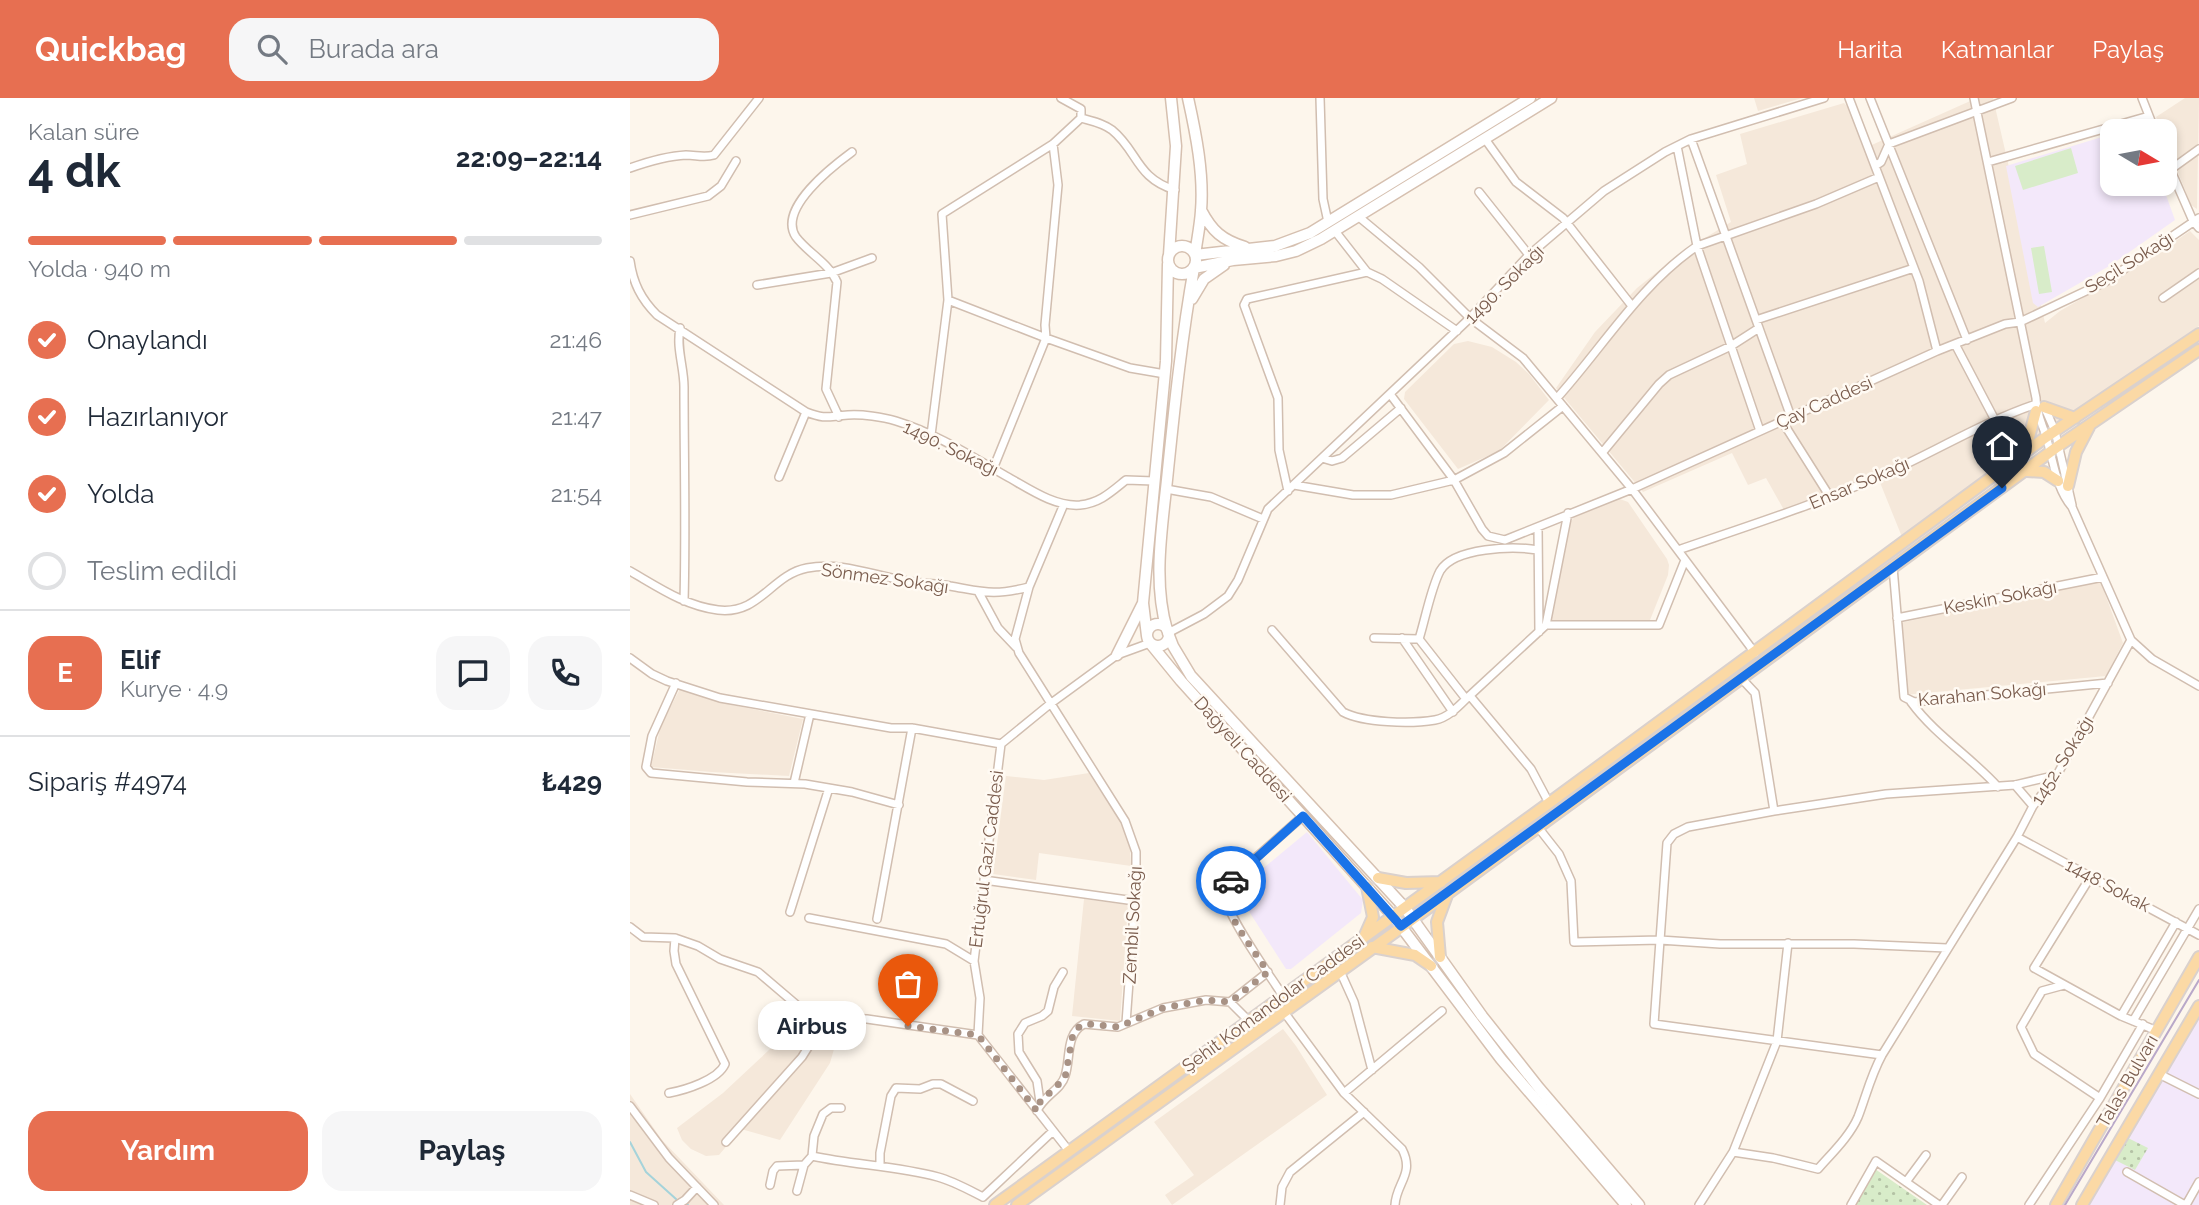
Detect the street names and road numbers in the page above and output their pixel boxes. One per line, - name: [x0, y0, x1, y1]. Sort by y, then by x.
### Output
- street label: Seçil Sokağı: [2081, 227, 2177, 297]
- street label: 1490. Sokağı: [1460, 240, 1548, 328]
- street label: Çay Caddesi: [1772, 371, 1876, 433]
- street label: 1490. Sokağı: [900, 416, 1002, 480]
- street label: Ensar Sokağı: [1806, 453, 1912, 513]
- street label: Sönmez Sokağı: [820, 559, 950, 597]
- street label: Keskin Sokağı: [1942, 576, 2058, 618]
- street label: Karahan Sokağı: [1917, 678, 2047, 710]
- street label: Dağyeli Caddesi: [1190, 692, 1296, 806]
- street label: 1452. Sokağı: [2026, 712, 2098, 808]
- street label: Ertuğrul Gazi Caddesi: [965, 769, 1007, 949]
- street label: 1448 Sokak: [2062, 854, 2154, 916]
- street label: Zembil Sokağı: [1118, 865, 1146, 985]
- street label: Şehit Komandolar Caddesi: [1178, 930, 1368, 1076]
- street label: Talas Bulvarı: [2092, 1031, 2162, 1131]

